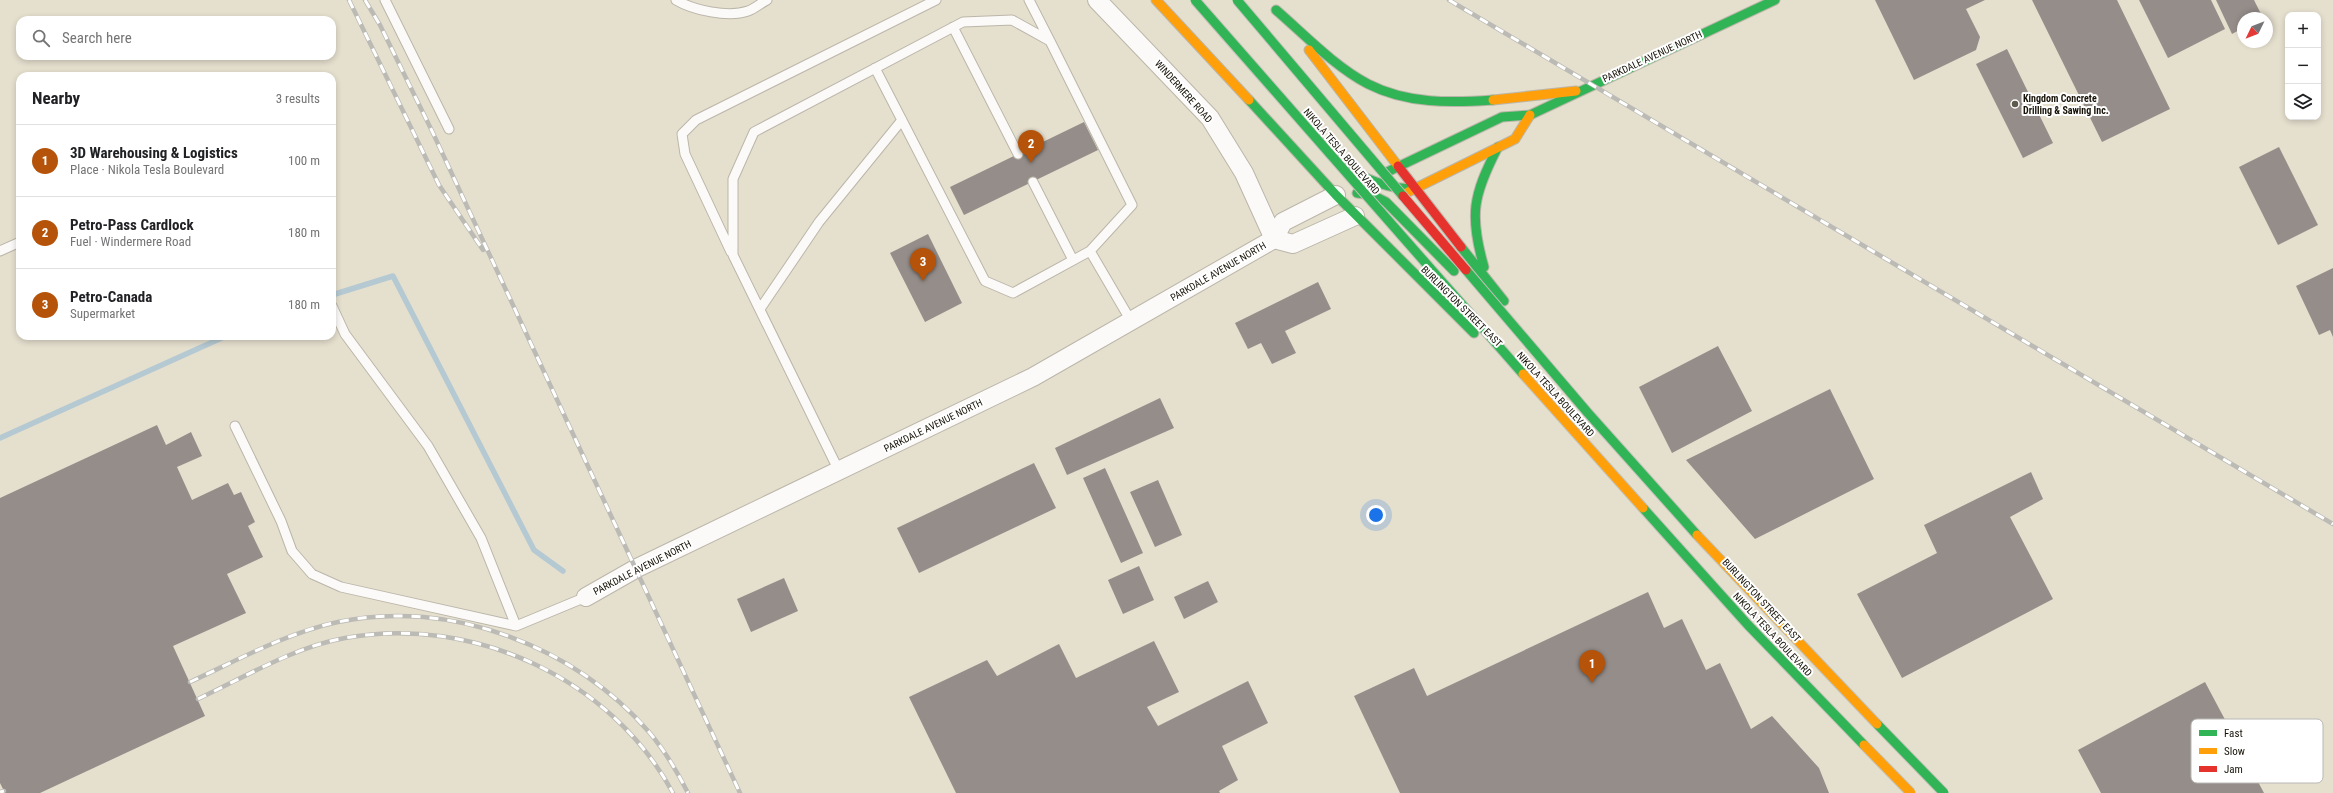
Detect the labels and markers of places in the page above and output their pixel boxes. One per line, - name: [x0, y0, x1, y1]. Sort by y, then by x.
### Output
- place label: Kingdom Concrete Drilling & Sawing Inc.: [2023, 93, 2109, 116]
- marker: Kingdom Concrete Drilling & Sawing Inc.: [2010, 99, 2020, 109]
- pin: 2: [1018, 130, 1044, 163]
- pin: 3: [910, 248, 936, 281]
- pin: 1: [1579, 650, 1605, 683]

